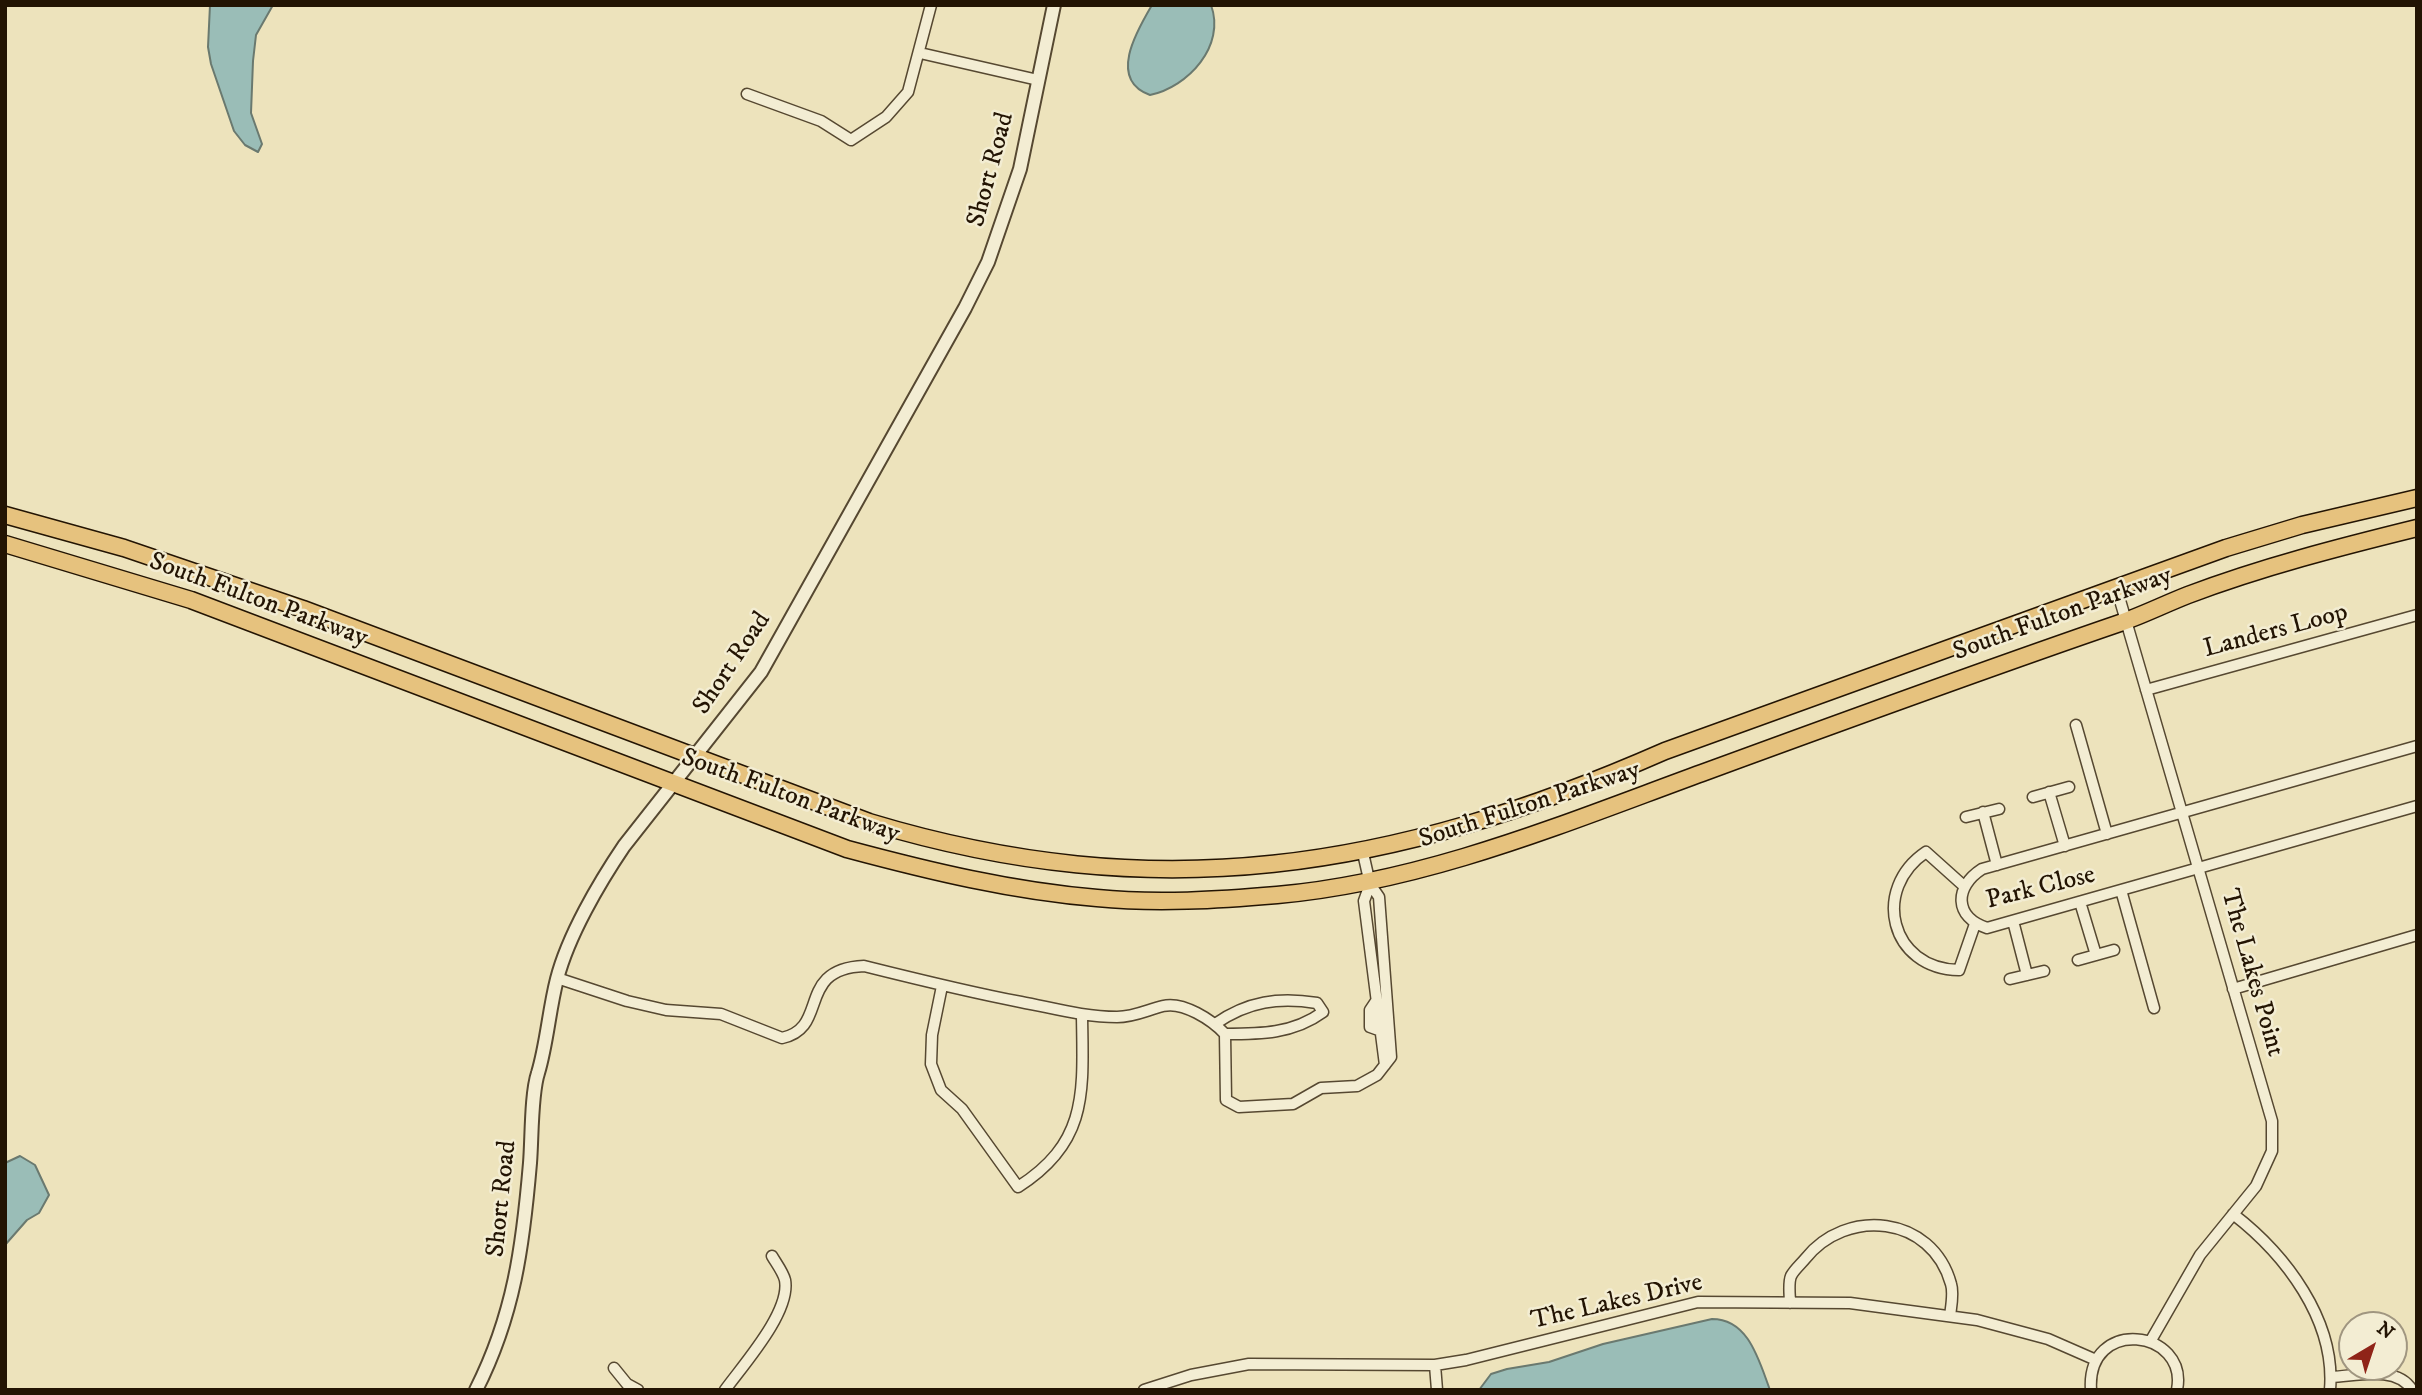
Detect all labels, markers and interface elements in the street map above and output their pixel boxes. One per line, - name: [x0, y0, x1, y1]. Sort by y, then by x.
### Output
- street label: Short Road: [962, 109, 1022, 231]
- street label: South Fulton Parkway: [144, 547, 372, 655]
- street label: South Fulton Parkway: [1949, 561, 2177, 669]
- street label: Landers Loop: [2200, 598, 2352, 666]
- street label: Short Road: [687, 607, 779, 721]
- street label: South Fulton Parkway: [676, 743, 904, 851]
- street label: South Fulton Parkway: [1416, 756, 1644, 856]
- street label: Park Close: [1983, 860, 2099, 918]
- street label: The Lakes Point: [2212, 886, 2290, 1060]
- street label: Short Road: [481, 1139, 525, 1259]
- street label: The Lakes Drive: [1528, 1268, 1706, 1338]
- north arrow: [2338, 1311, 2408, 1381]
- text: N: [2372, 1317, 2399, 1345]

